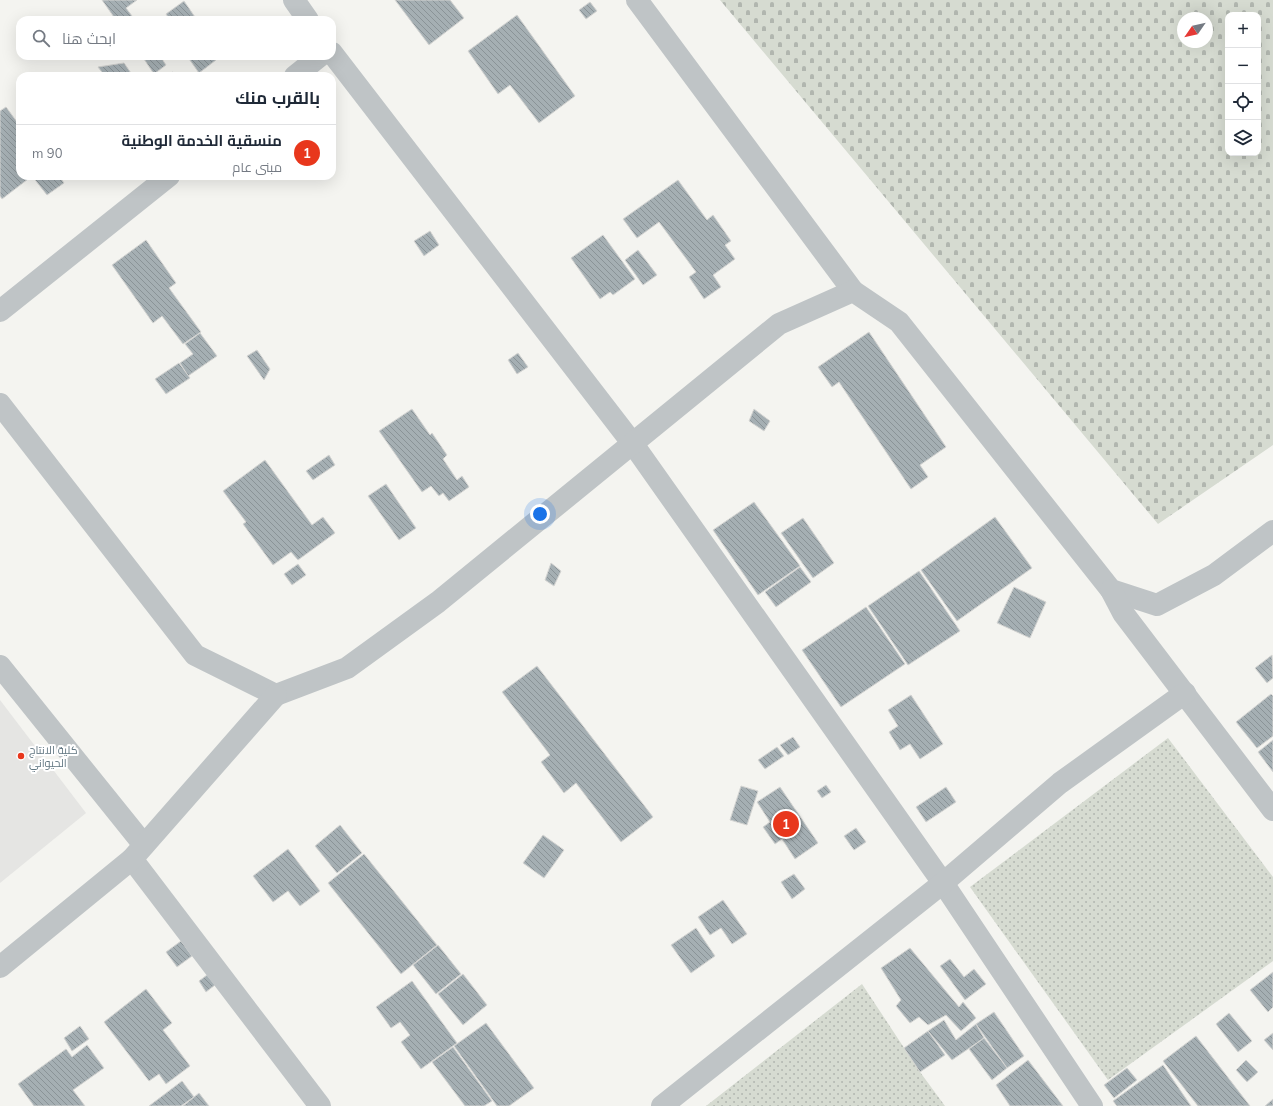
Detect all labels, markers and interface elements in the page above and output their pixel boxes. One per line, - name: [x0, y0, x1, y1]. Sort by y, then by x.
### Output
- north arrow: [1177, 12, 1213, 48]
- map controls: [1225, 12, 1261, 156]
- button: +: [1225, 12, 1261, 48]
- search box: [16, 16, 336, 60]
- icon: search: [30, 27, 52, 49]
- text: ابحث هنا: [62, 29, 116, 48]
- button: −: [1225, 48, 1261, 84]
- button: locate: [1225, 84, 1261, 120]
- text: بالقرب منك: [235, 87, 320, 108]
- button: layers: [1225, 120, 1261, 156]
- text: منسقية الخدمة الوطنية: [121, 131, 282, 150]
- text: 90 m: [32, 145, 62, 161]
- text: 1: [303, 145, 311, 161]
- text: مبنى عام: [232, 159, 282, 175]
- your location: [530, 504, 550, 524]
- place label: كلية الانتاج الحيواني: [29, 743, 78, 772]
- marker: كلية الانتاج الحيواني: [16, 751, 26, 761]
- pin: 1: [773, 809, 799, 839]

